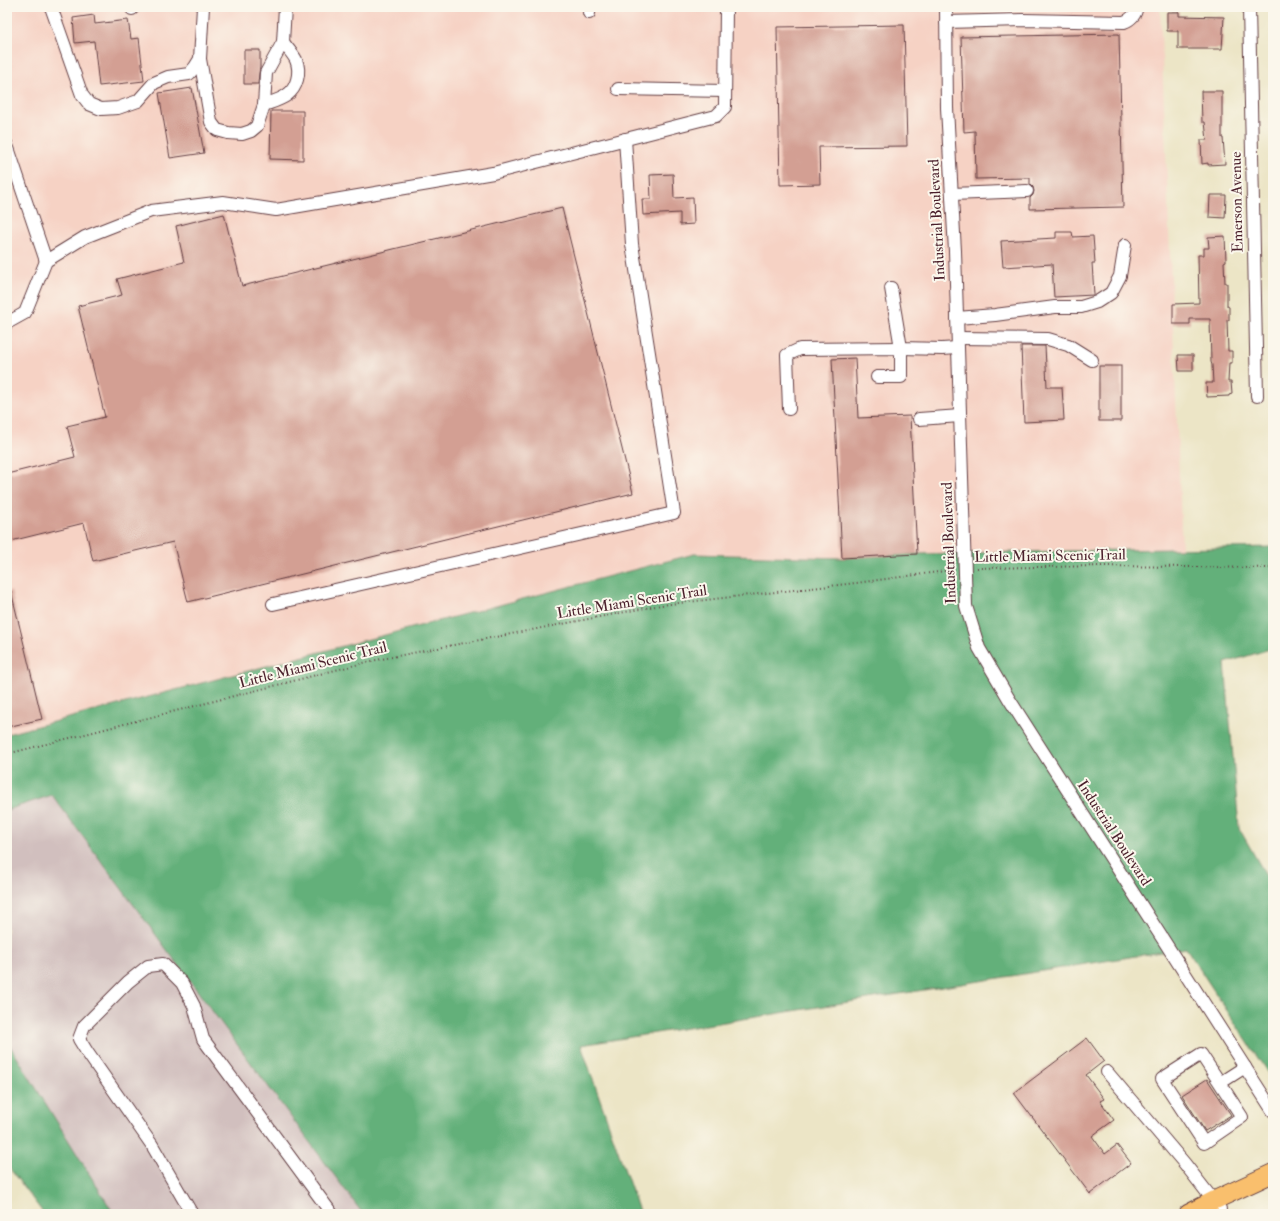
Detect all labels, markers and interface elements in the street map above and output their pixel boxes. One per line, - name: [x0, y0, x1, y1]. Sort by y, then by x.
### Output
- street label: Emerson Avenue: [1227, 151, 1247, 253]
- street label: Industrial Boulevard: [924, 158, 950, 281]
- street label: Industrial Boulevard: [937, 481, 961, 604]
- street label: Little Miami Scenic Trail: [974, 545, 1126, 567]
- street label: Little Miami Scenic Trail: [556, 581, 709, 623]
- street label: Little Miami Scenic Trail: [237, 637, 389, 693]
- street label: Industrial Boulevard: [1073, 777, 1156, 890]

